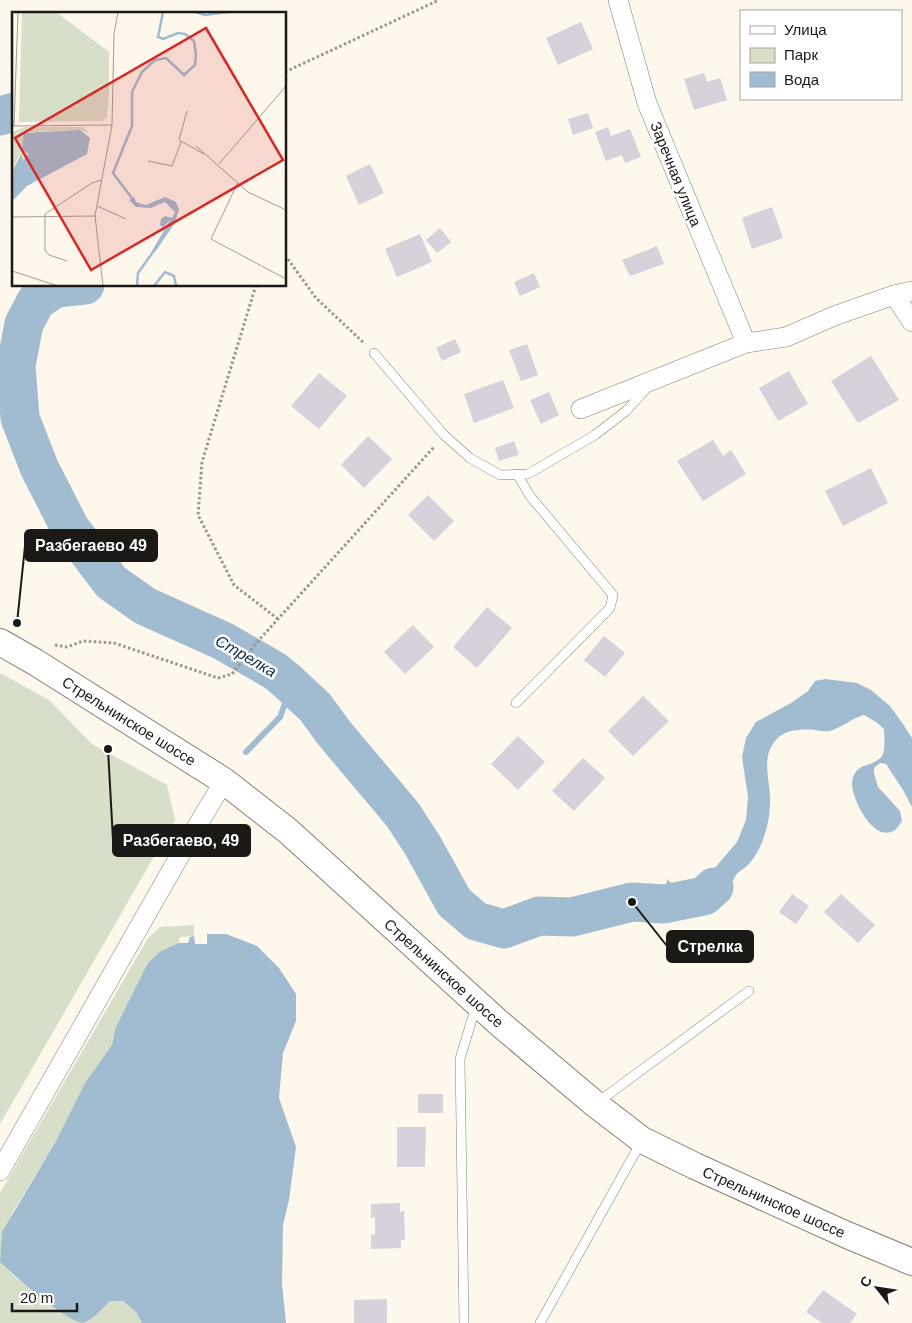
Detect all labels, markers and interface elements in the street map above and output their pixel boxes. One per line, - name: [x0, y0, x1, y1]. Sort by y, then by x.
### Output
- legend: [740, 10, 902, 100]
- inset map: [12, 12, 286, 286]
- text: Улица: [784, 21, 827, 38]
- text: Парк: [784, 46, 818, 63]
- text: Вода: [784, 71, 820, 88]
- street label: Заречная улица: [647, 119, 705, 230]
- callout: Разбегаево 49: [25, 530, 157, 561]
- text: Разбегаево 49: [35, 537, 147, 554]
- water label: Стрелка: [213, 632, 280, 680]
- street label: Стрельнинское шоссе: [59, 673, 199, 769]
- callout: Разбегаево, 49: [113, 825, 250, 856]
- text: Разбегаево, 49: [123, 832, 239, 849]
- street label: Стрельнинское шоссе: [381, 915, 507, 1031]
- callout: Стрелка: [667, 931, 753, 962]
- text: Стрелка: [677, 938, 743, 955]
- street label: Стрельнинское шоссе: [700, 1163, 848, 1241]
- north arrow: [852, 1263, 902, 1313]
- text: С: [856, 1273, 875, 1290]
- scale bar: [12, 1280, 78, 1312]
- text: 20 m: [20, 1289, 53, 1306]

